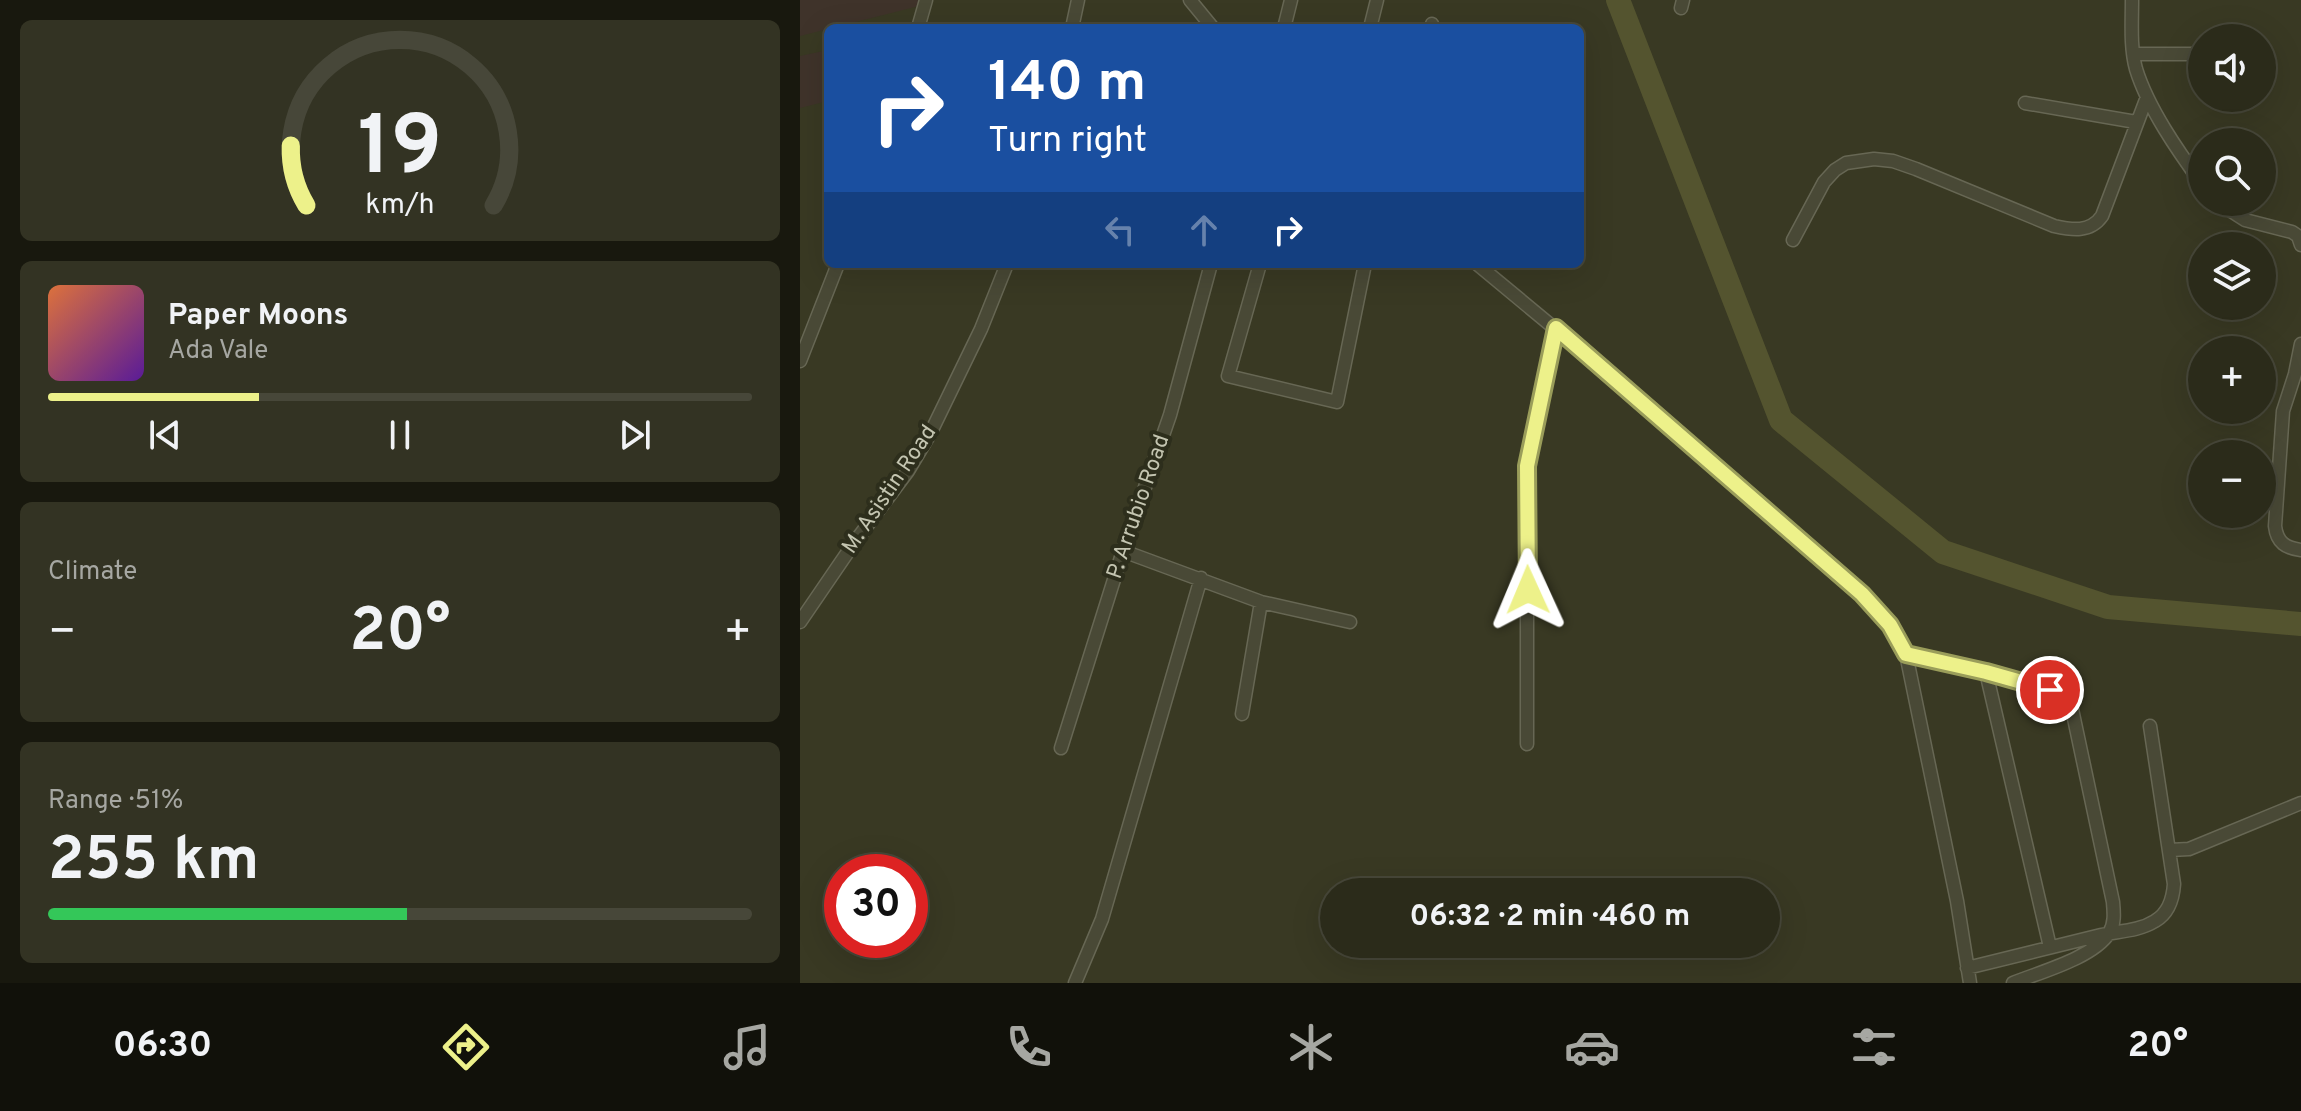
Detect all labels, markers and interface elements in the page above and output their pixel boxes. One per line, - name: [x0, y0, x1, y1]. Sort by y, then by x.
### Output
- map controls: [2188, 24, 2276, 528]
- button: sound: [2188, 24, 2276, 112]
- text: 140 m: [988, 50, 1146, 120]
- icon: right: [856, 56, 960, 160]
- text: 19: [358, 99, 442, 204]
- text: Turn right: [988, 119, 1147, 165]
- button: search: [2188, 128, 2276, 216]
- text: km/h: [365, 189, 435, 225]
- icon: left: [1098, 208, 1142, 252]
- icon: ahead: [1182, 208, 1226, 252]
- icon: right: [1266, 208, 1310, 252]
- button: layers: [2188, 232, 2276, 320]
- text: Paper Moons: [168, 298, 348, 335]
- text: Ada Vale: [168, 335, 268, 368]
- button: +: [2188, 336, 2276, 424]
- icon: previous: [143, 413, 187, 457]
- icon: pause: [378, 413, 422, 457]
- icon: next: [613, 413, 657, 457]
- street label: M. Asistin Road: [837, 420, 943, 560]
- street label: P. Arrubio Road: [1102, 431, 1176, 583]
- button: −: [2188, 440, 2276, 528]
- position arrow: [1486, 548, 1570, 632]
- text: Climate: [48, 556, 137, 589]
- text: 20°: [349, 596, 451, 672]
- text: −: [48, 606, 76, 662]
- text: +: [724, 606, 752, 662]
- pin: [2016, 656, 2084, 724]
- icon: arrive: [2028, 668, 2072, 712]
- text: Range · 51%: [48, 785, 183, 818]
- text: 255 km: [48, 825, 259, 901]
- speed limit sign: 30: [824, 854, 928, 958]
- text: 06:32 · 2 min · 460 m: [1410, 899, 1690, 936]
- icon: directions: [438, 1019, 494, 1075]
- icon: music: [719, 1019, 775, 1075]
- icon: phone: [1001, 1019, 1057, 1075]
- icon: climate: [1283, 1019, 1339, 1075]
- icon: car: [1564, 1019, 1620, 1075]
- icon: filters: [1846, 1019, 1902, 1075]
- text: 06:30: [113, 1024, 212, 1070]
- text: 20°: [2127, 1024, 2188, 1070]

